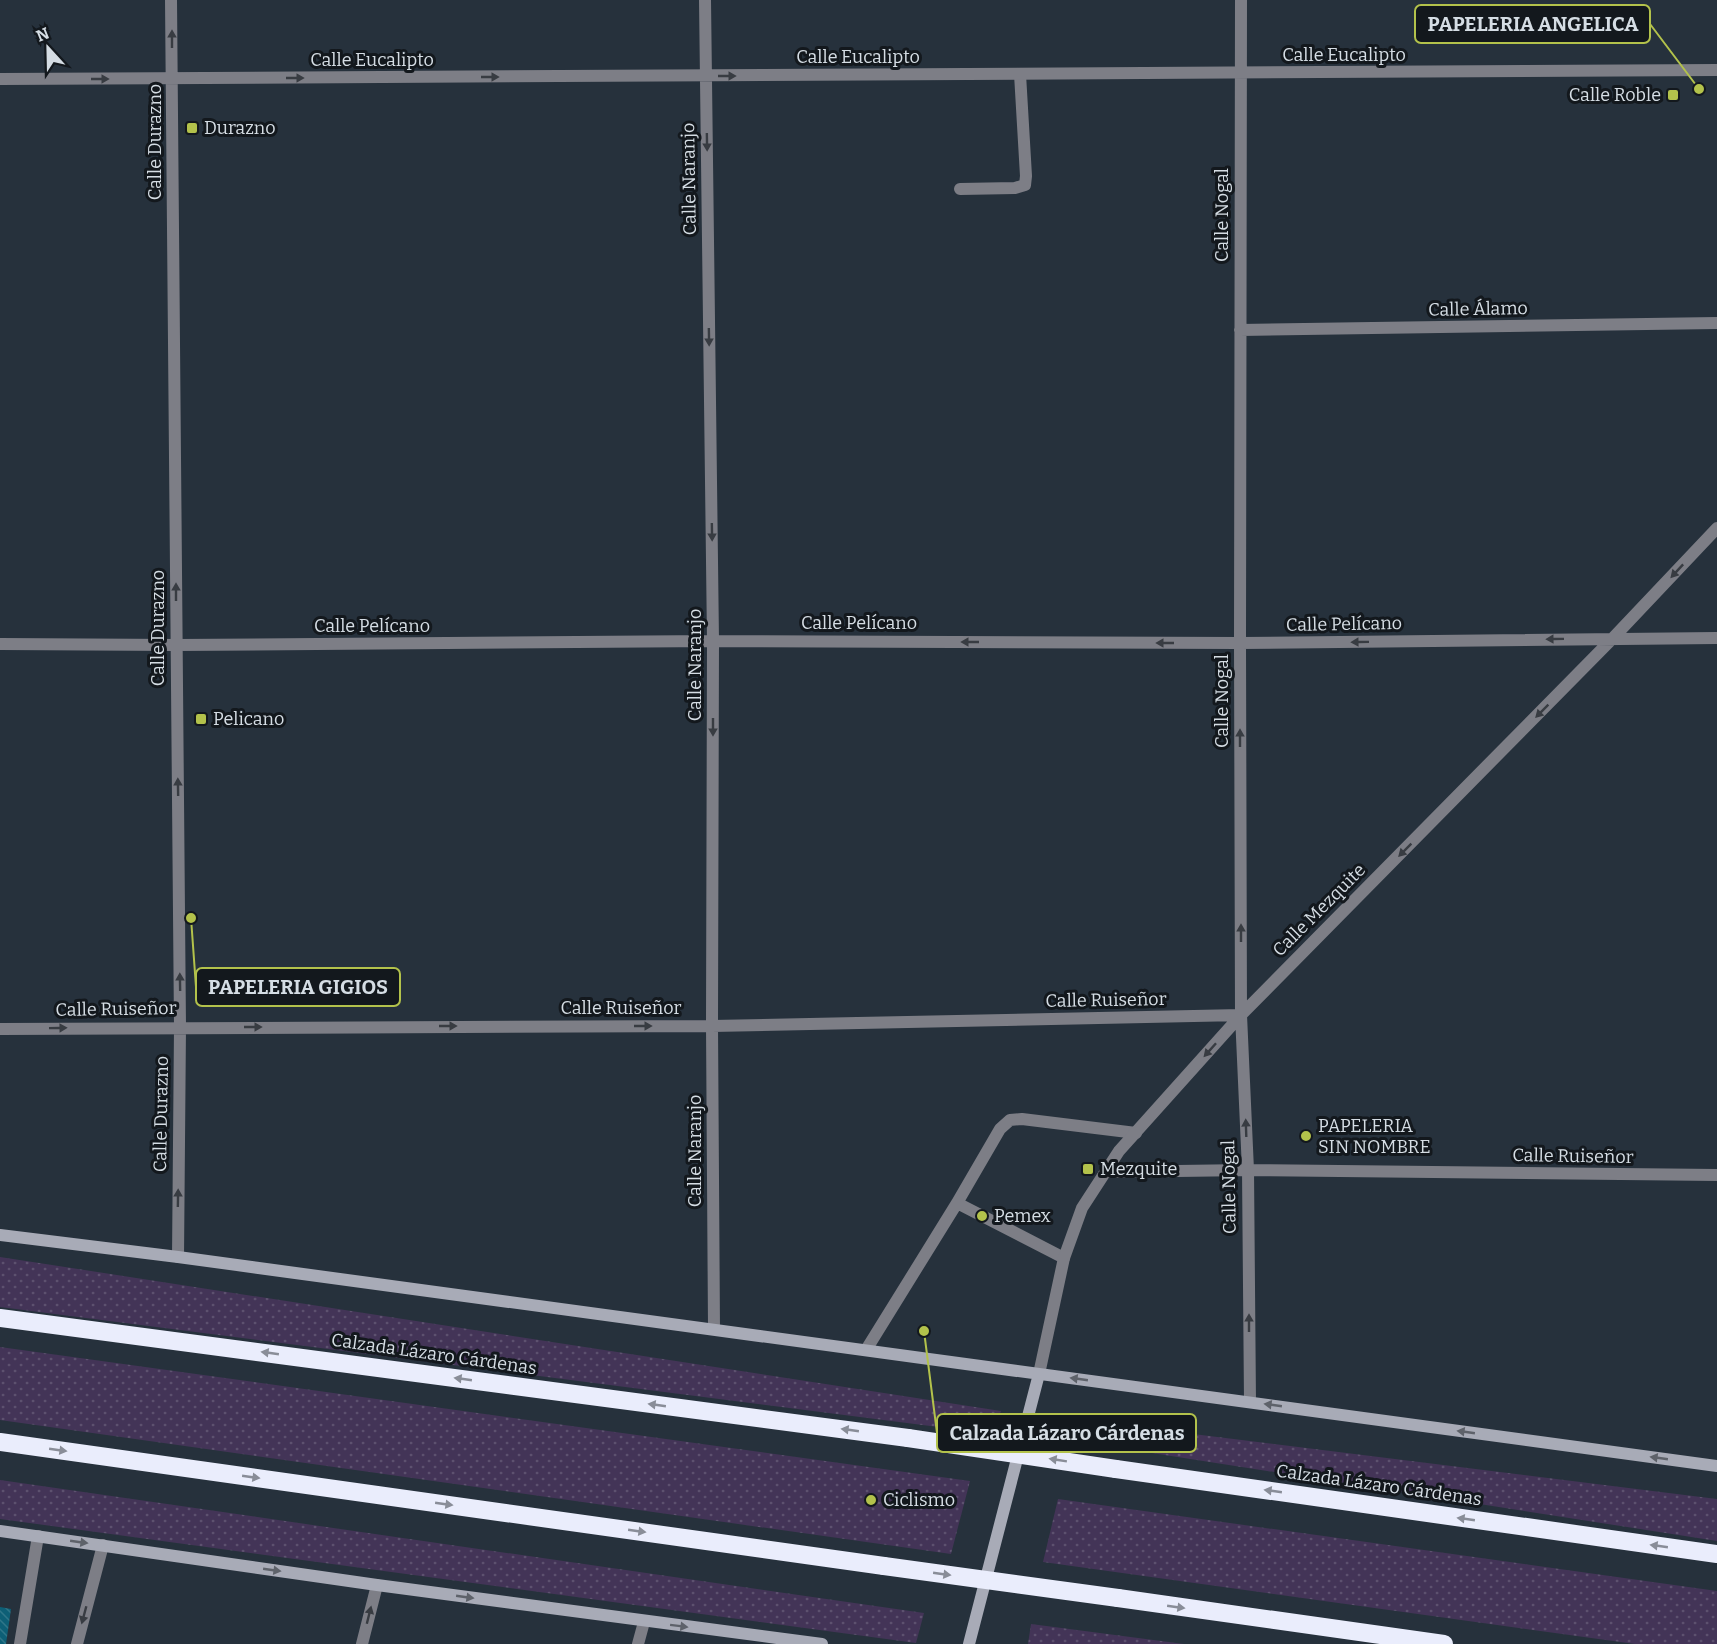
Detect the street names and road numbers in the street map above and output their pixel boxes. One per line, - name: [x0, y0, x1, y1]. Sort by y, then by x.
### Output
- street label: Calle Eucalipto: [1282, 44, 1406, 66]
- street label: Calle Eucalipto: [796, 46, 920, 68]
- street label: Calle Eucalipto: [310, 49, 434, 71]
- street label: Calle Durazno: [144, 84, 166, 200]
- street label: Calle Naranjo: [677, 123, 701, 235]
- street label: Calle Nogal: [1211, 168, 1233, 262]
- street label: Calle Álamo: [1428, 297, 1528, 321]
- street label: Calle Durazno: [147, 570, 169, 686]
- street label: Calle Naranjo: [684, 609, 706, 721]
- street label: Calle Pelícano: [801, 612, 917, 634]
- street label: Calle Pelícano: [1286, 612, 1402, 636]
- street label: Calle Pelícano: [314, 615, 430, 637]
- street label: Calle Nogal: [1211, 654, 1233, 748]
- street label: Calle Mezquite: [1268, 859, 1370, 961]
- street label: Calle Ruiseñor: [1045, 988, 1167, 1012]
- street label: Calle Ruiseñor: [55, 997, 177, 1021]
- street label: Calle Ruiseñor: [560, 997, 682, 1019]
- street label: Calle Durazno: [149, 1056, 173, 1172]
- street label: Calle Naranjo: [684, 1095, 706, 1207]
- street label: Calle Nogal: [1217, 1140, 1241, 1234]
- street label: Calle Ruiseñor: [1512, 1144, 1634, 1168]
- street label: Calzada Lázaro Cárdenas: [330, 1329, 538, 1379]
- street label: Calzada Lázaro Cárdenas: [1275, 1460, 1483, 1510]

